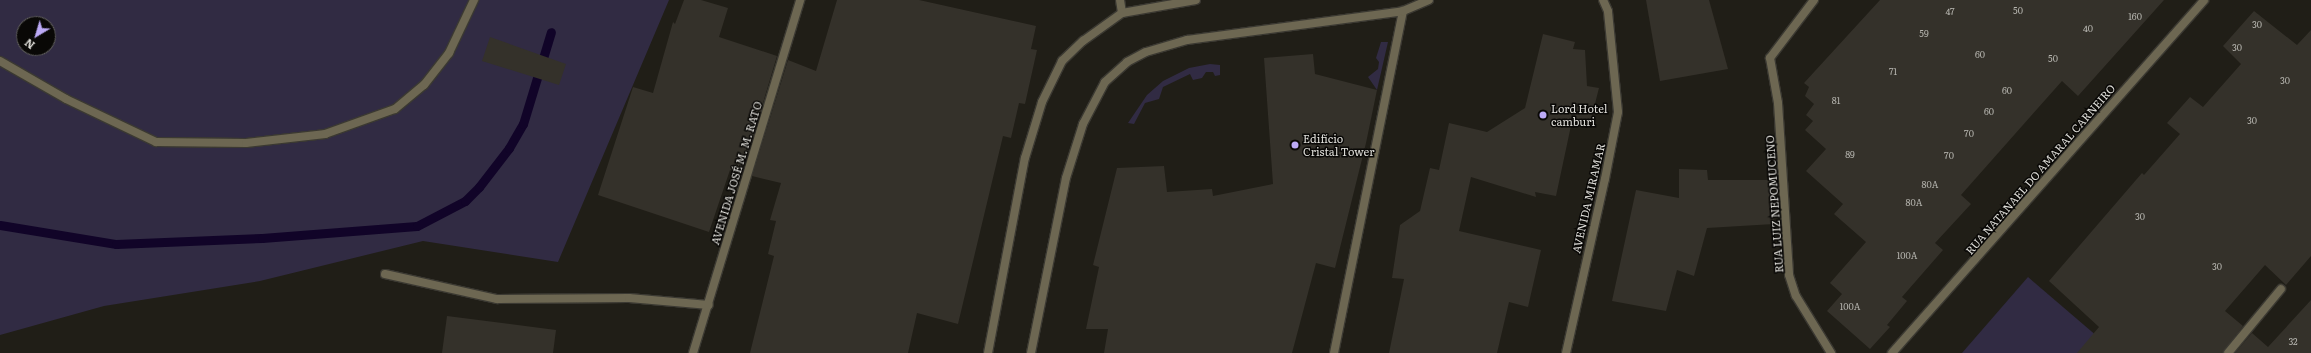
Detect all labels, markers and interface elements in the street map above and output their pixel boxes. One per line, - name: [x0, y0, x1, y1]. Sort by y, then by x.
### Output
- house number: 50: [2013, 5, 2023, 15]
- house number: 47: [1945, 6, 1955, 16]
- house number: 160: [2128, 11, 2142, 21]
- north arrow: [16, 16, 56, 56]
- house number: 30: [2252, 19, 2262, 29]
- house number: 40: [2083, 23, 2093, 33]
- house number: 59: [1919, 28, 1929, 38]
- text: N: [21, 36, 38, 54]
- house number: 30: [2232, 42, 2242, 52]
- house number: 60: [1975, 49, 1985, 59]
- house number: 50: [2048, 53, 2058, 63]
- house number: 71: [1889, 66, 1897, 76]
- house number: 30: [2280, 75, 2290, 85]
- street label: RUA NATANAEL DO AMARAL CARNEIRO: [1963, 81, 2117, 257]
- house number: 60: [2002, 85, 2012, 95]
- house number: 81: [1832, 95, 1840, 105]
- street label: AVENIDA JOSÉ M. M. RATO: [708, 100, 764, 246]
- place label: Lord Hotel camburi: [1551, 102, 1607, 128]
- house number: 60: [1984, 106, 1994, 116]
- marker: Lord Hotel camburi: [1538, 110, 1548, 120]
- house number: 30: [2247, 115, 2257, 125]
- house number: 70: [1964, 128, 1974, 138]
- place label: Edifício Cristal Tower: [1303, 132, 1374, 158]
- street label: RUA LUIZ NEPOMUCENO: [1763, 135, 1785, 273]
- marker: Edifício Cristal Tower: [1290, 140, 1300, 150]
- street label: AVENIDA MIRAMAR: [1569, 142, 1607, 254]
- house number: 89: [1845, 149, 1855, 159]
- house number: 70: [1944, 150, 1954, 160]
- house number: 80A: [1922, 179, 1938, 189]
- house number: 80A: [1906, 197, 1922, 207]
- house number: 30: [2135, 211, 2145, 221]
- house number: 100A: [1897, 250, 1917, 260]
- house number: 30: [2212, 261, 2222, 271]
- house number: 100A: [1840, 301, 1860, 311]
- house number: 32: [2288, 336, 2298, 346]

